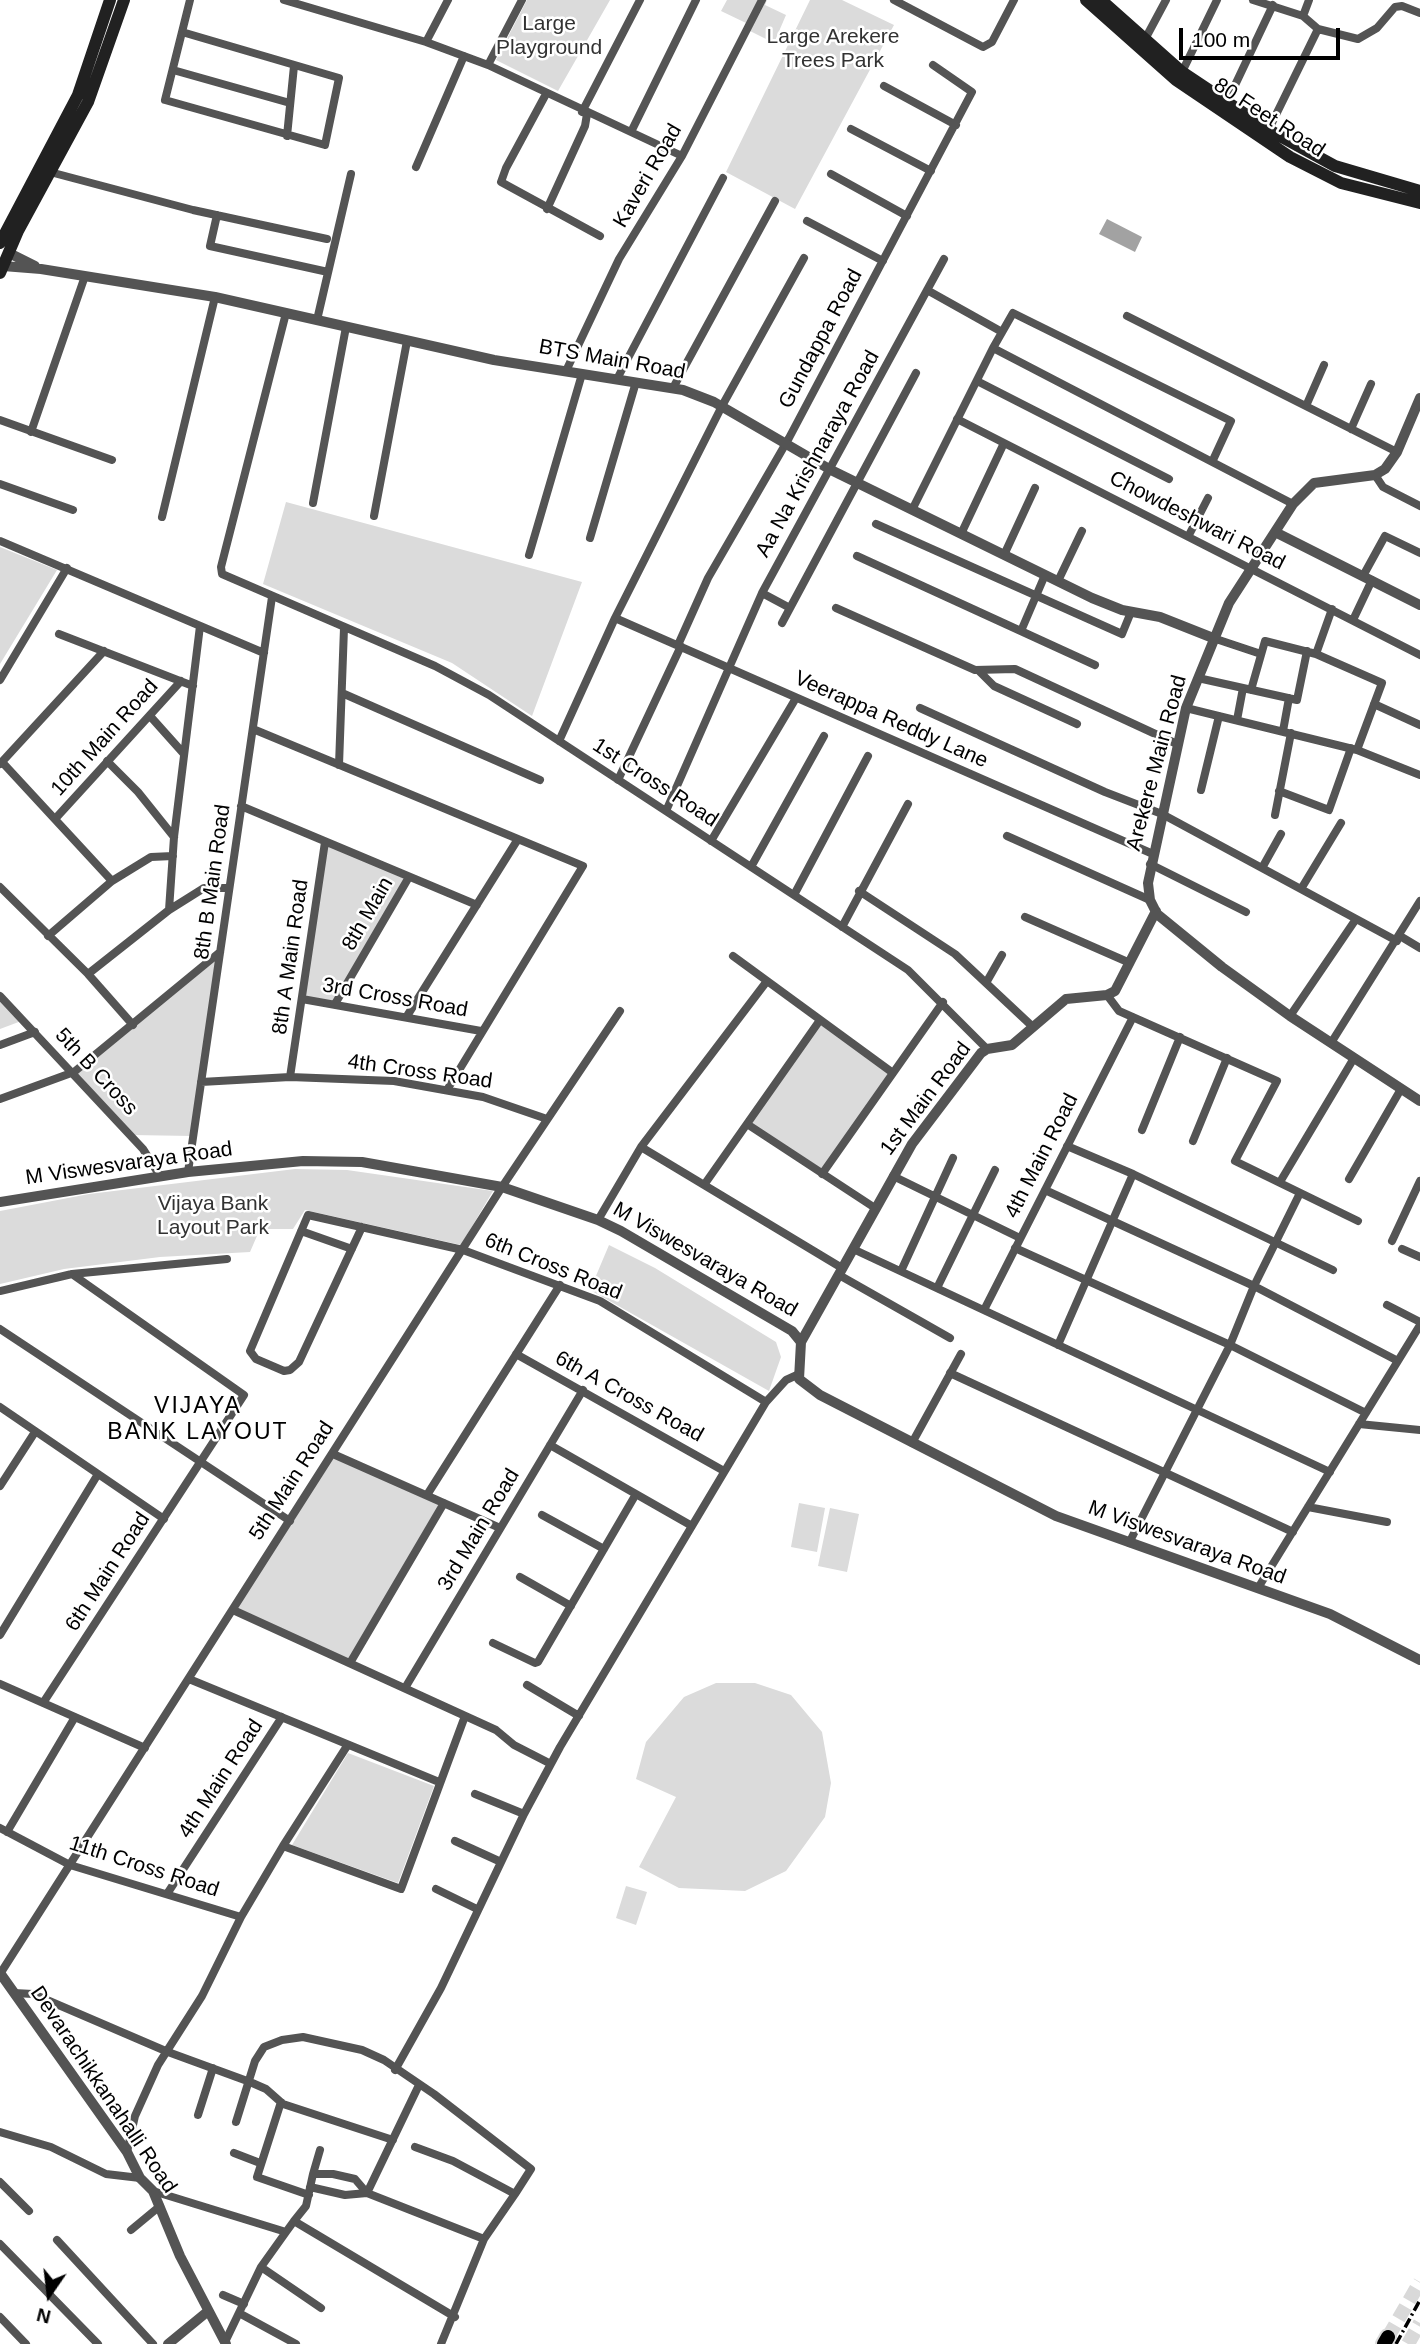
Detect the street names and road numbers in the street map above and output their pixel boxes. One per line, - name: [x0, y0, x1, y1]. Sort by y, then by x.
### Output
- street label: 80 Feet Road: [1209, 73, 1329, 163]
- street label: Kaveri Road: [608, 120, 688, 232]
- street label: Gundappa Road: [774, 265, 868, 413]
- street label: BTS Main Road: [537, 335, 687, 385]
- street label: Aa Na Krishnaraya Road: [751, 346, 885, 562]
- street label: Chowdeshwari Road: [1105, 466, 1289, 576]
- street label: Veerappa Reddy Lane: [790, 666, 992, 774]
- street label: Arekere Main Road: [1121, 672, 1193, 854]
- street label: 10th Main Road: [46, 674, 164, 802]
- street label: 1st Cross Road: [587, 733, 723, 833]
- street label: 8th B Main Road: [190, 803, 236, 961]
- street label: 8th Main: [337, 873, 399, 955]
- street label: 8th A Main Road: [268, 878, 314, 1036]
- street label: 3rd Cross Road: [320, 973, 470, 1023]
- street label: 5th B Cross: [49, 1023, 143, 1121]
- street label: 1st Main Road: [875, 1037, 977, 1161]
- street label: 4th Cross Road: [346, 1049, 494, 1095]
- street label: 4th Main Road: [1000, 1089, 1084, 1223]
- street label: M Viswesvaraya Road: [24, 1137, 234, 1191]
- street label: M Viswesvaraya Road: [608, 1197, 802, 1323]
- street label: 6th Cross Road: [481, 1228, 625, 1306]
- street label: 6th A Cross Road: [550, 1346, 708, 1448]
- street label: 5th Main Road: [244, 1417, 340, 1545]
- street label: 3rd Main Road: [433, 1464, 525, 1596]
- street label: M Viswesvaraya Road: [1085, 1495, 1289, 1591]
- street label: 6th Main Road: [60, 1508, 156, 1636]
- street label: 4th Main Road: [173, 1715, 269, 1843]
- street label: 11th Cross Road: [66, 1831, 222, 1903]
- street label: Devarachikkanahalli Road: [24, 1982, 182, 2198]

